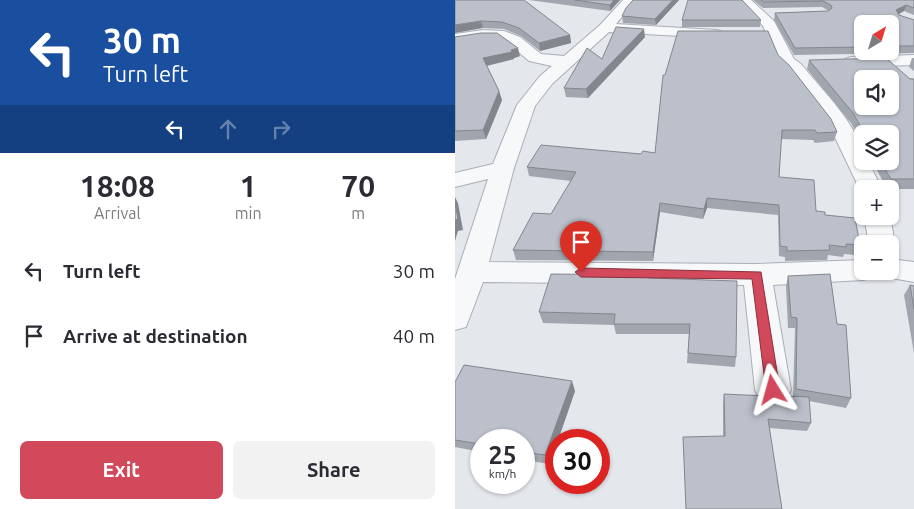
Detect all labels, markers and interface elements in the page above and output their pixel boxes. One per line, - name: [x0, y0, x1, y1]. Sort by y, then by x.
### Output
- north arrow: [854, 15, 899, 60]
- map controls: [854, 15, 899, 280]
- icon: left: [20, 20, 85, 85]
- text: 30 m: [103, 20, 181, 60]
- text: Turn left: [103, 61, 188, 86]
- button: sound: [854, 70, 899, 115]
- icon: left: [161, 115, 189, 143]
- icon: ahead: [214, 115, 242, 143]
- icon: right: [267, 115, 295, 143]
- button: layers: [854, 125, 899, 170]
- text: 18:08: [80, 169, 155, 203]
- text: 1: [240, 169, 257, 203]
- text: 70: [341, 169, 375, 203]
- button: +: [854, 180, 899, 225]
- text: Arrival: [94, 204, 141, 222]
- text: min: [235, 204, 262, 222]
- text: m: [351, 204, 365, 222]
- pin: [560, 221, 602, 272]
- icon: arrive: [567, 228, 595, 256]
- button: −: [854, 235, 899, 280]
- icon: left: [20, 257, 48, 285]
- text: Turn left: [63, 260, 141, 282]
- text: 30 m: [393, 260, 435, 282]
- icon: arrive: [20, 322, 48, 350]
- text: Arrive at destination: [63, 325, 248, 347]
- text: 40 m: [393, 325, 435, 347]
- position arrow: [746, 363, 798, 415]
- speed limit sign: 30: [545, 429, 610, 494]
- button: Exit: [20, 441, 223, 499]
- button: Share: [233, 441, 435, 499]
- text: 25: [488, 441, 517, 469]
- text: km/h: [489, 467, 516, 480]

